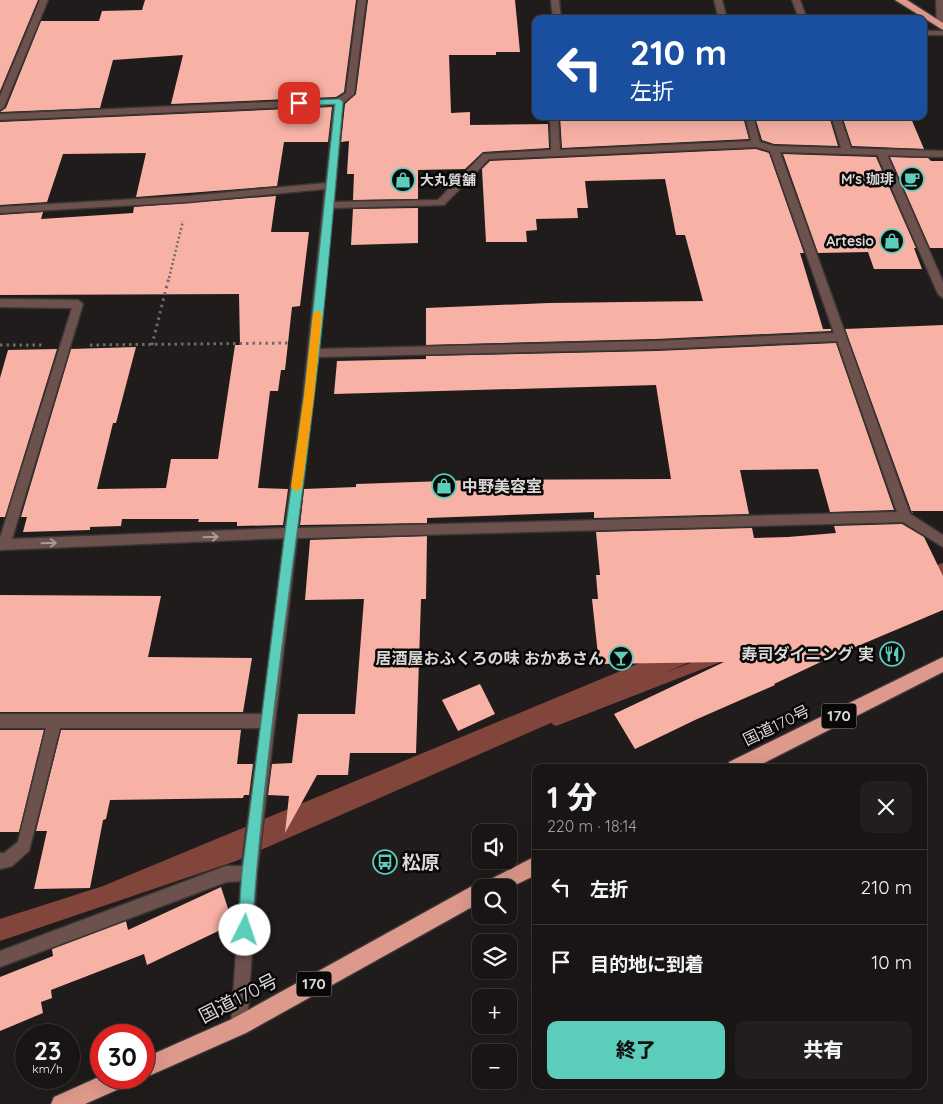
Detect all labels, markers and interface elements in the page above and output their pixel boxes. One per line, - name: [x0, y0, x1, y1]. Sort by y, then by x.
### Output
- text: 210 m: [630, 30, 727, 74]
- icon: left: [547, 35, 612, 100]
- text: 左折: [630, 77, 674, 105]
- pin: [278, 82, 320, 124]
- icon: arrive: [285, 89, 313, 117]
- cafe icon: M's 珈琲: [899, 166, 925, 192]
- shop icon: 大丸質舗: [390, 167, 416, 193]
- place label: M's 珈琲: [841, 170, 894, 188]
- place label: 大丸質舗: [420, 171, 476, 189]
- shop icon: Artesio: [879, 228, 905, 254]
- place label: Artesio: [826, 232, 874, 250]
- shop icon: 中野美容室: [431, 473, 457, 499]
- place label: 中野美容室: [462, 476, 542, 496]
- one-way arrow: [203, 532, 219, 541]
- one-way arrow: [40, 539, 56, 548]
- restaurant icon: 寿司ダイニング 実: [879, 641, 905, 667]
- place label: 寿司ダイニング 実: [742, 644, 874, 664]
- bar icon: 居酒屋おふくろの味 おかあさん: [608, 645, 634, 671]
- place label: 居酒屋おふくろの味 おかあさん: [376, 648, 604, 668]
- street label: 国道170号: [739, 700, 813, 750]
- road number: 170: [822, 704, 856, 728]
- text: 1 分: [547, 778, 597, 816]
- button: close: [860, 781, 912, 833]
- text: 220 m · 18:14: [547, 816, 637, 836]
- map controls: [472, 824, 517, 1089]
- button: sound: [472, 824, 517, 869]
- bus stop icon: 松原: [372, 849, 398, 875]
- place label: 松原: [402, 850, 440, 874]
- icon: left: [547, 873, 575, 901]
- text: 210 m: [861, 875, 912, 899]
- text: 左折: [590, 877, 628, 901]
- button: search: [472, 879, 517, 924]
- position arrow: [218, 903, 270, 955]
- button: layers: [472, 934, 517, 979]
- icon: arrive: [547, 948, 575, 976]
- text: 10 m: [871, 950, 912, 974]
- text: 目的地に到着: [590, 952, 704, 976]
- street label: 国道170号: [195, 968, 281, 1028]
- road number: 170: [296, 972, 332, 996]
- button: +: [472, 989, 517, 1034]
- button: 終了: [547, 1021, 725, 1079]
- button: 共有: [735, 1021, 912, 1079]
- speed limit sign: 30: [90, 1024, 155, 1089]
- text: 23: [34, 1035, 61, 1066]
- button: −: [472, 1044, 517, 1089]
- text: km/h: [32, 1061, 63, 1076]

